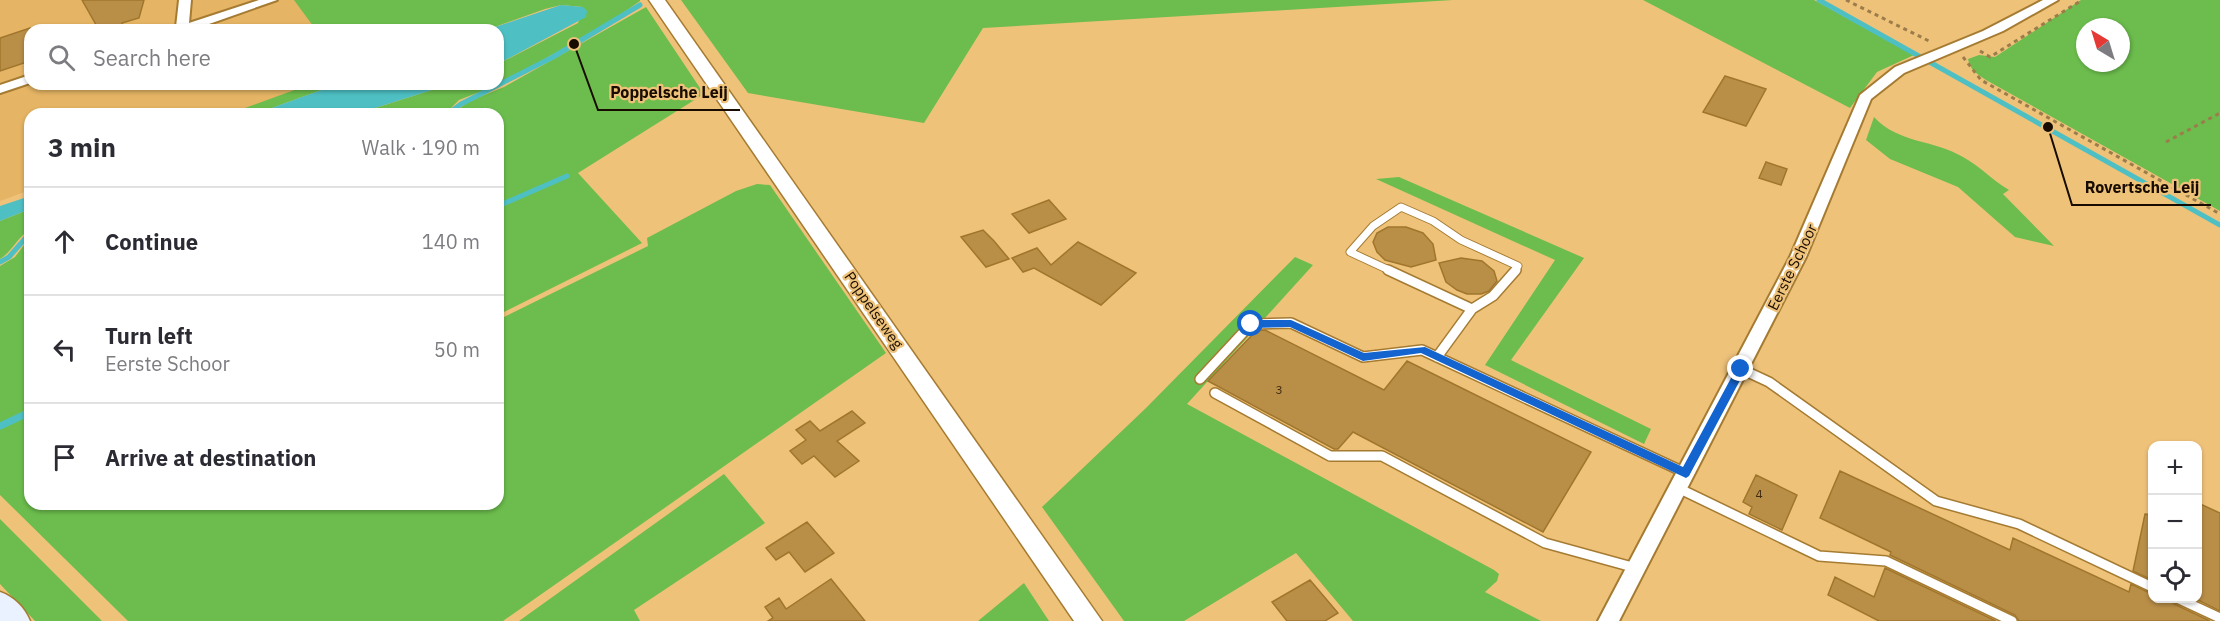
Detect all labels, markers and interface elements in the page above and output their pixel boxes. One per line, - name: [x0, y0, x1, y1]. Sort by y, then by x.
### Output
- north arrow: [2076, 18, 2130, 72]
- search box: [24, 24, 504, 90]
- icon: search: [45, 41, 78, 74]
- text: Search here: [93, 43, 211, 72]
- callout: Poppelsche Leij: [598, 76, 740, 110]
- text: Poppelsche Leij: [610, 82, 728, 102]
- text: 3 min: [48, 130, 116, 164]
- text: Walk · 190 m: [362, 134, 480, 161]
- callout: Rovertsche Leij: [2072, 171, 2211, 205]
- text: Rovertsche Leij: [2085, 177, 2199, 197]
- street label: Eerste Schoor: [1763, 220, 1821, 313]
- icon: ahead: [48, 225, 81, 258]
- text: Continue: [105, 227, 198, 256]
- text: 140 m: [422, 228, 480, 255]
- street label: Poppelseweg: [840, 268, 908, 352]
- route start: [1237, 310, 1263, 336]
- text: Turn left: [105, 321, 193, 350]
- icon: left: [48, 333, 81, 366]
- text: 50 m: [434, 336, 480, 363]
- text: Eerste Schoor: [105, 350, 230, 377]
- route end: [1727, 355, 1753, 381]
- house number: 3: [1275, 382, 1283, 397]
- icon: arrive: [48, 441, 81, 474]
- map controls: [2148, 441, 2202, 603]
- button: +: [2148, 441, 2202, 495]
- text: Arrive at destination: [105, 443, 316, 472]
- house number: 4: [1755, 486, 1763, 501]
- button: −: [2148, 495, 2202, 549]
- button: locate: [2148, 549, 2202, 603]

